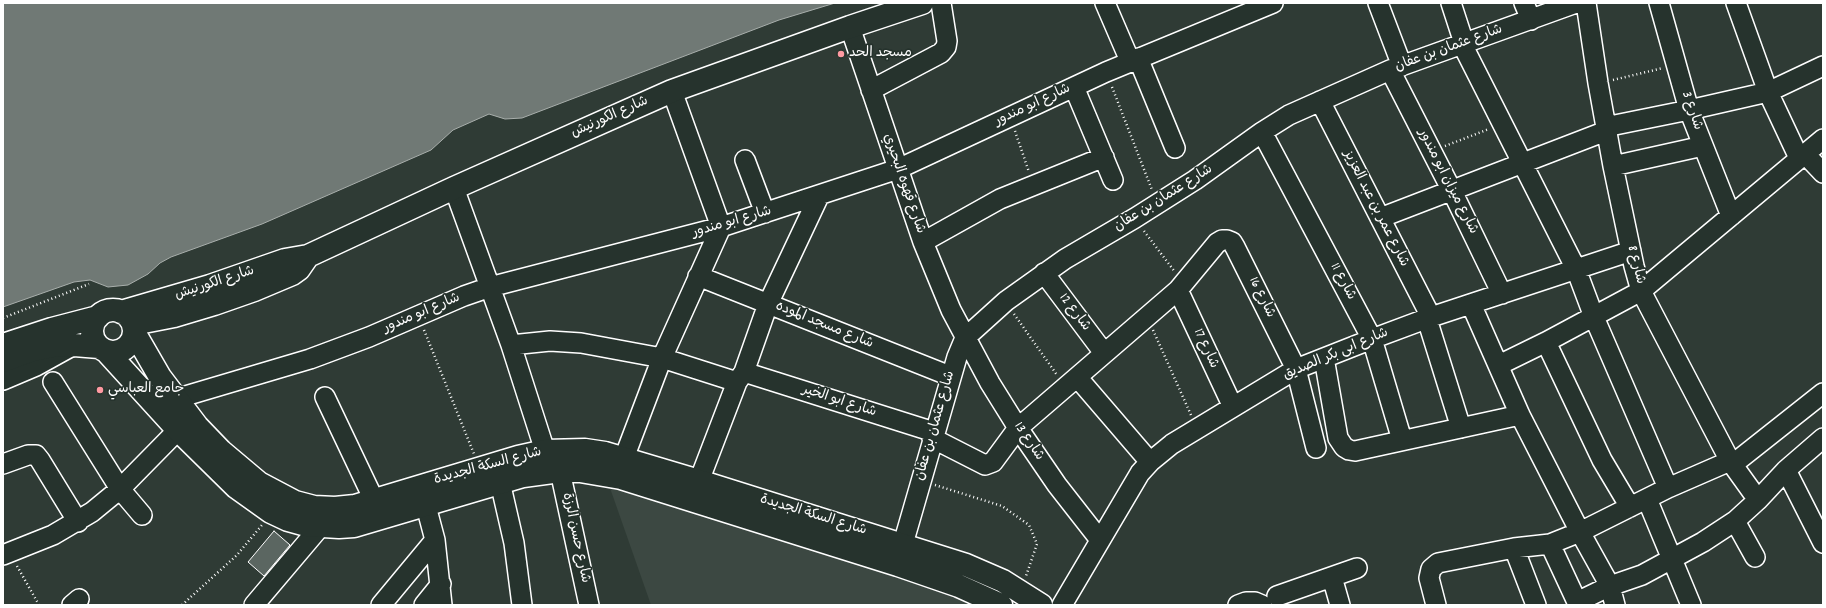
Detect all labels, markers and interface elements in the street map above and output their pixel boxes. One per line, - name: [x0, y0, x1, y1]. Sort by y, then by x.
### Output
- street label: شارع عثمان بن عفان: [1393, 22, 1505, 76]
- place label: مسجد الحد: [849, 46, 912, 62]
- marker: مسجد الحد: [836, 49, 846, 59]
- street label: شارع ابو مندور: [992, 81, 1074, 131]
- street label: شارع 3: [1677, 89, 1705, 133]
- street label: شارع الكورنيش: [569, 94, 651, 142]
- street label: شارع ميزان ابو مندور: [1413, 127, 1481, 237]
- street label: شارع قهوه البحيري: [878, 132, 928, 236]
- street label: شارع عمر بن عبد العزيز: [1338, 148, 1412, 270]
- street label: شارع عثمان بن عفان: [1112, 162, 1216, 236]
- street label: شارع ابو مندور: [690, 204, 774, 242]
- street label: شارع 8: [1622, 244, 1648, 286]
- street label: شارع 11: [1325, 261, 1359, 303]
- street label: شارع الكورنيش: [173, 263, 257, 305]
- street label: شارع 16: [1244, 275, 1278, 321]
- street label: شارع ابو مندور: [381, 290, 463, 338]
- street label: شارع 12: [1054, 291, 1094, 335]
- street label: شارع مسجد الموده: [773, 299, 875, 353]
- street label: شارع ابى بكر الصديق: [1281, 325, 1391, 385]
- street label: شارع 17: [1189, 326, 1221, 372]
- street label: شارع عثمان بن عفان: [912, 369, 960, 483]
- place label: جامع العباسي: [108, 382, 184, 398]
- street label: شارع ابو الخير: [800, 382, 878, 422]
- marker: جامع العباسي: [95, 385, 105, 395]
- street label: شارع 13: [1009, 420, 1047, 464]
- street label: شارع السكة الجديدة: [432, 445, 544, 489]
- street label: شارع حسن الرزة: [557, 491, 593, 585]
- street label: شارع السكة الجديدة: [758, 492, 868, 540]

